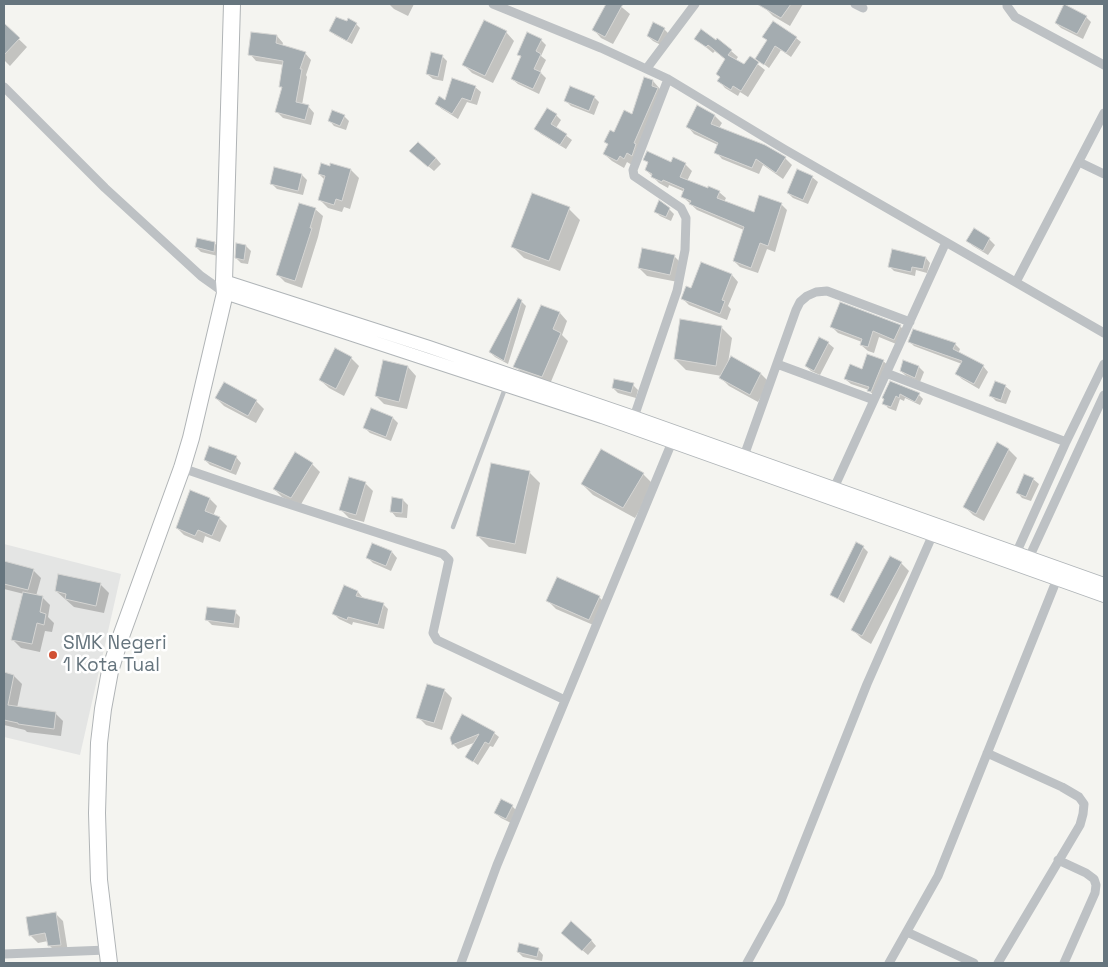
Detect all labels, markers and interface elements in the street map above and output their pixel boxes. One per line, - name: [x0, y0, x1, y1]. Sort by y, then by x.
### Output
- place label: SMK Negeri 1 Kota Tual: [63, 633, 167, 677]
- marker: SMK Negeri 1 Kota Tual: [47, 649, 59, 661]

